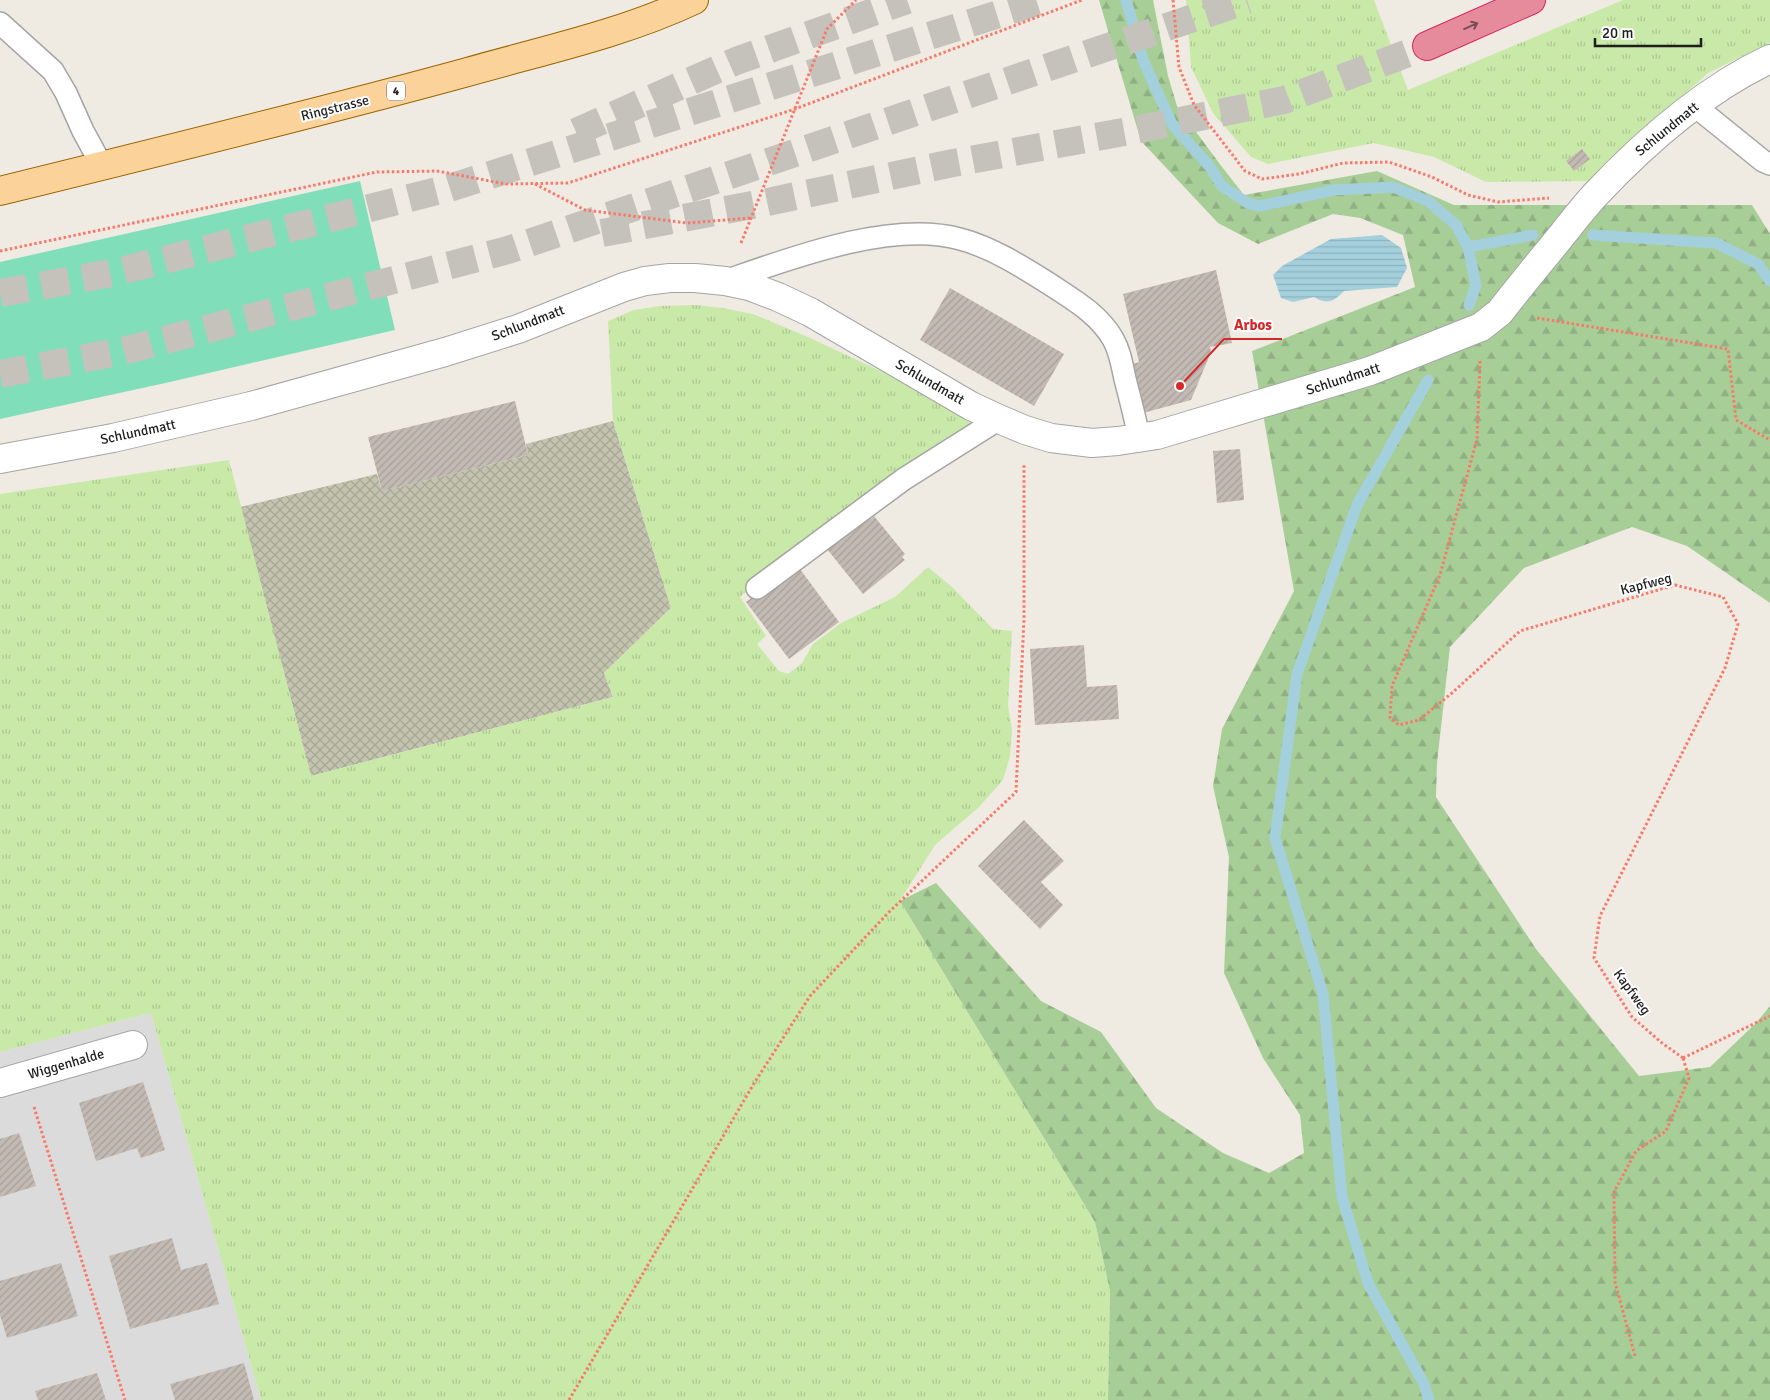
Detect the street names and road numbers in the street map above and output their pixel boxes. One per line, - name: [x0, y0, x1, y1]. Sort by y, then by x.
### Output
- road number: 4: [387, 82, 405, 100]
- street label: Ringstrasse: [299, 91, 371, 125]
- street label: Schlundmatt: [1632, 98, 1702, 160]
- street label: Schlundmatt: [489, 301, 567, 345]
- street label: Schlundmatt: [893, 355, 967, 409]
- street label: Schlundmatt: [1304, 359, 1382, 399]
- street label: Schlundmatt: [99, 416, 177, 448]
- street label: Kapfweg: [1619, 569, 1673, 599]
- street label: Kapfweg: [1610, 966, 1654, 1018]
- street label: Wiggenhalde: [26, 1045, 106, 1083]

